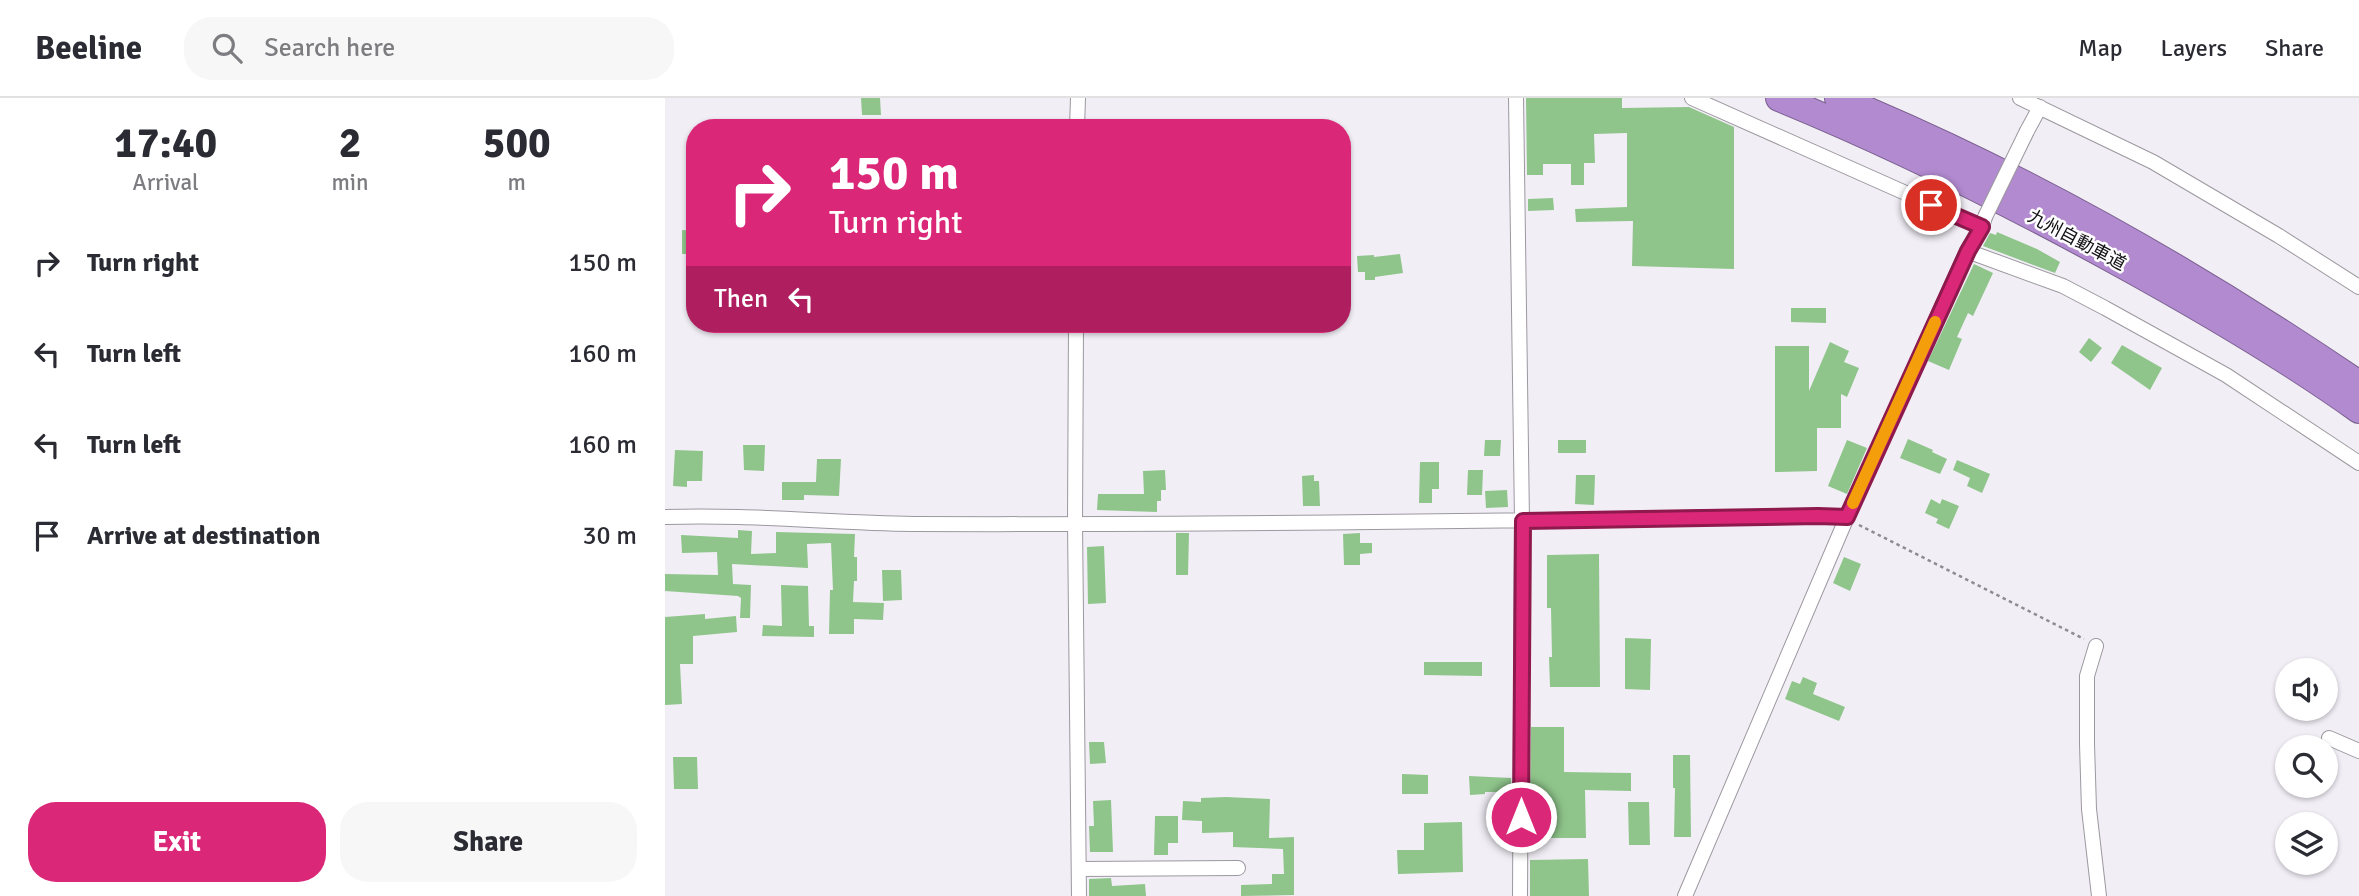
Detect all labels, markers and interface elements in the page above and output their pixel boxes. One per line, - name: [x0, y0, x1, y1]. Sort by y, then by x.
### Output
- search box: [184, 17, 674, 80]
- text: Beeline: [35, 28, 142, 69]
- icon: search: [208, 29, 246, 67]
- text: Search here: [264, 32, 395, 64]
- text: Map: [2078, 33, 2123, 63]
- text: Layers: [2161, 33, 2227, 63]
- text: Share: [2265, 33, 2324, 63]
- text: 17:40: [114, 118, 217, 169]
- text: 2: [339, 118, 361, 169]
- text: 500: [483, 118, 551, 169]
- text: 150 m: [829, 143, 959, 203]
- icon: right: [714, 147, 805, 238]
- text: Arrival: [133, 168, 199, 197]
- text: min: [331, 168, 369, 197]
- text: m: [508, 168, 526, 197]
- pin: [1901, 175, 1961, 235]
- icon: arrive: [1912, 186, 1950, 224]
- text: Turn right: [829, 203, 962, 242]
- street label: 九州自動車道: [2024, 205, 2130, 275]
- icon: right: [28, 244, 66, 282]
- text: Turn right: [87, 247, 199, 279]
- text: 150 m: [568, 247, 637, 279]
- icon: left: [782, 280, 820, 318]
- text: Then: [714, 283, 768, 315]
- icon: left: [28, 335, 66, 373]
- text: Turn left: [87, 338, 181, 370]
- text: 160 m: [568, 338, 637, 370]
- icon: left: [28, 426, 66, 464]
- text: Turn left: [87, 429, 181, 461]
- text: 160 m: [568, 429, 637, 461]
- icon: arrive: [28, 517, 66, 555]
- text: Arrive at destination: [87, 520, 320, 552]
- text: 30 m: [582, 520, 637, 552]
- map controls: [2275, 658, 2338, 875]
- button: sound: [2275, 658, 2338, 721]
- button: search: [2275, 735, 2338, 798]
- position arrow: [1484, 780, 1558, 854]
- button: Exit: [28, 802, 326, 882]
- button: Share: [340, 802, 637, 882]
- button: layers: [2275, 812, 2338, 875]

